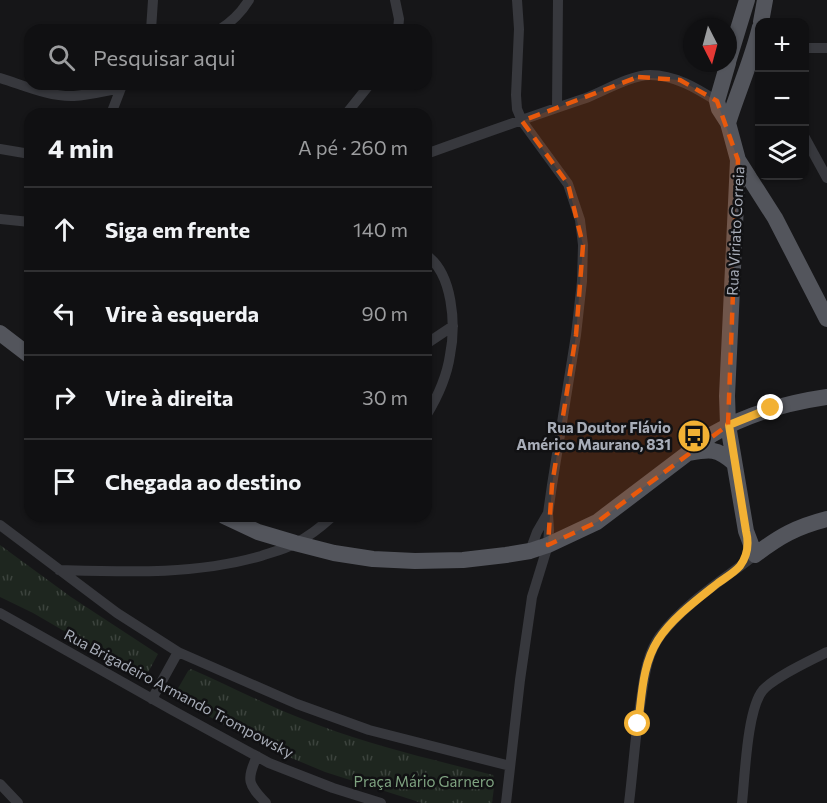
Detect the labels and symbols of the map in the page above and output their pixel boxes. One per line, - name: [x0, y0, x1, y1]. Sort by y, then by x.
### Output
- north arrow: [683, 18, 737, 72]
- street label: Rua Viriato Correia: [723, 166, 747, 296]
- route end: [757, 394, 783, 420]
- place label: Rua Doutor Flávio Américo Maurano, 831: [516, 418, 671, 453]
- bus stop icon: Rua Doutor Flávio Américo Maurano, 831: [676, 418, 712, 454]
- street label: Rua Brigadeiro Armando Trompowsky: [61, 625, 297, 761]
- route start: [624, 710, 650, 736]
- park label: Praça Mário Garnero: [354, 772, 495, 790]

